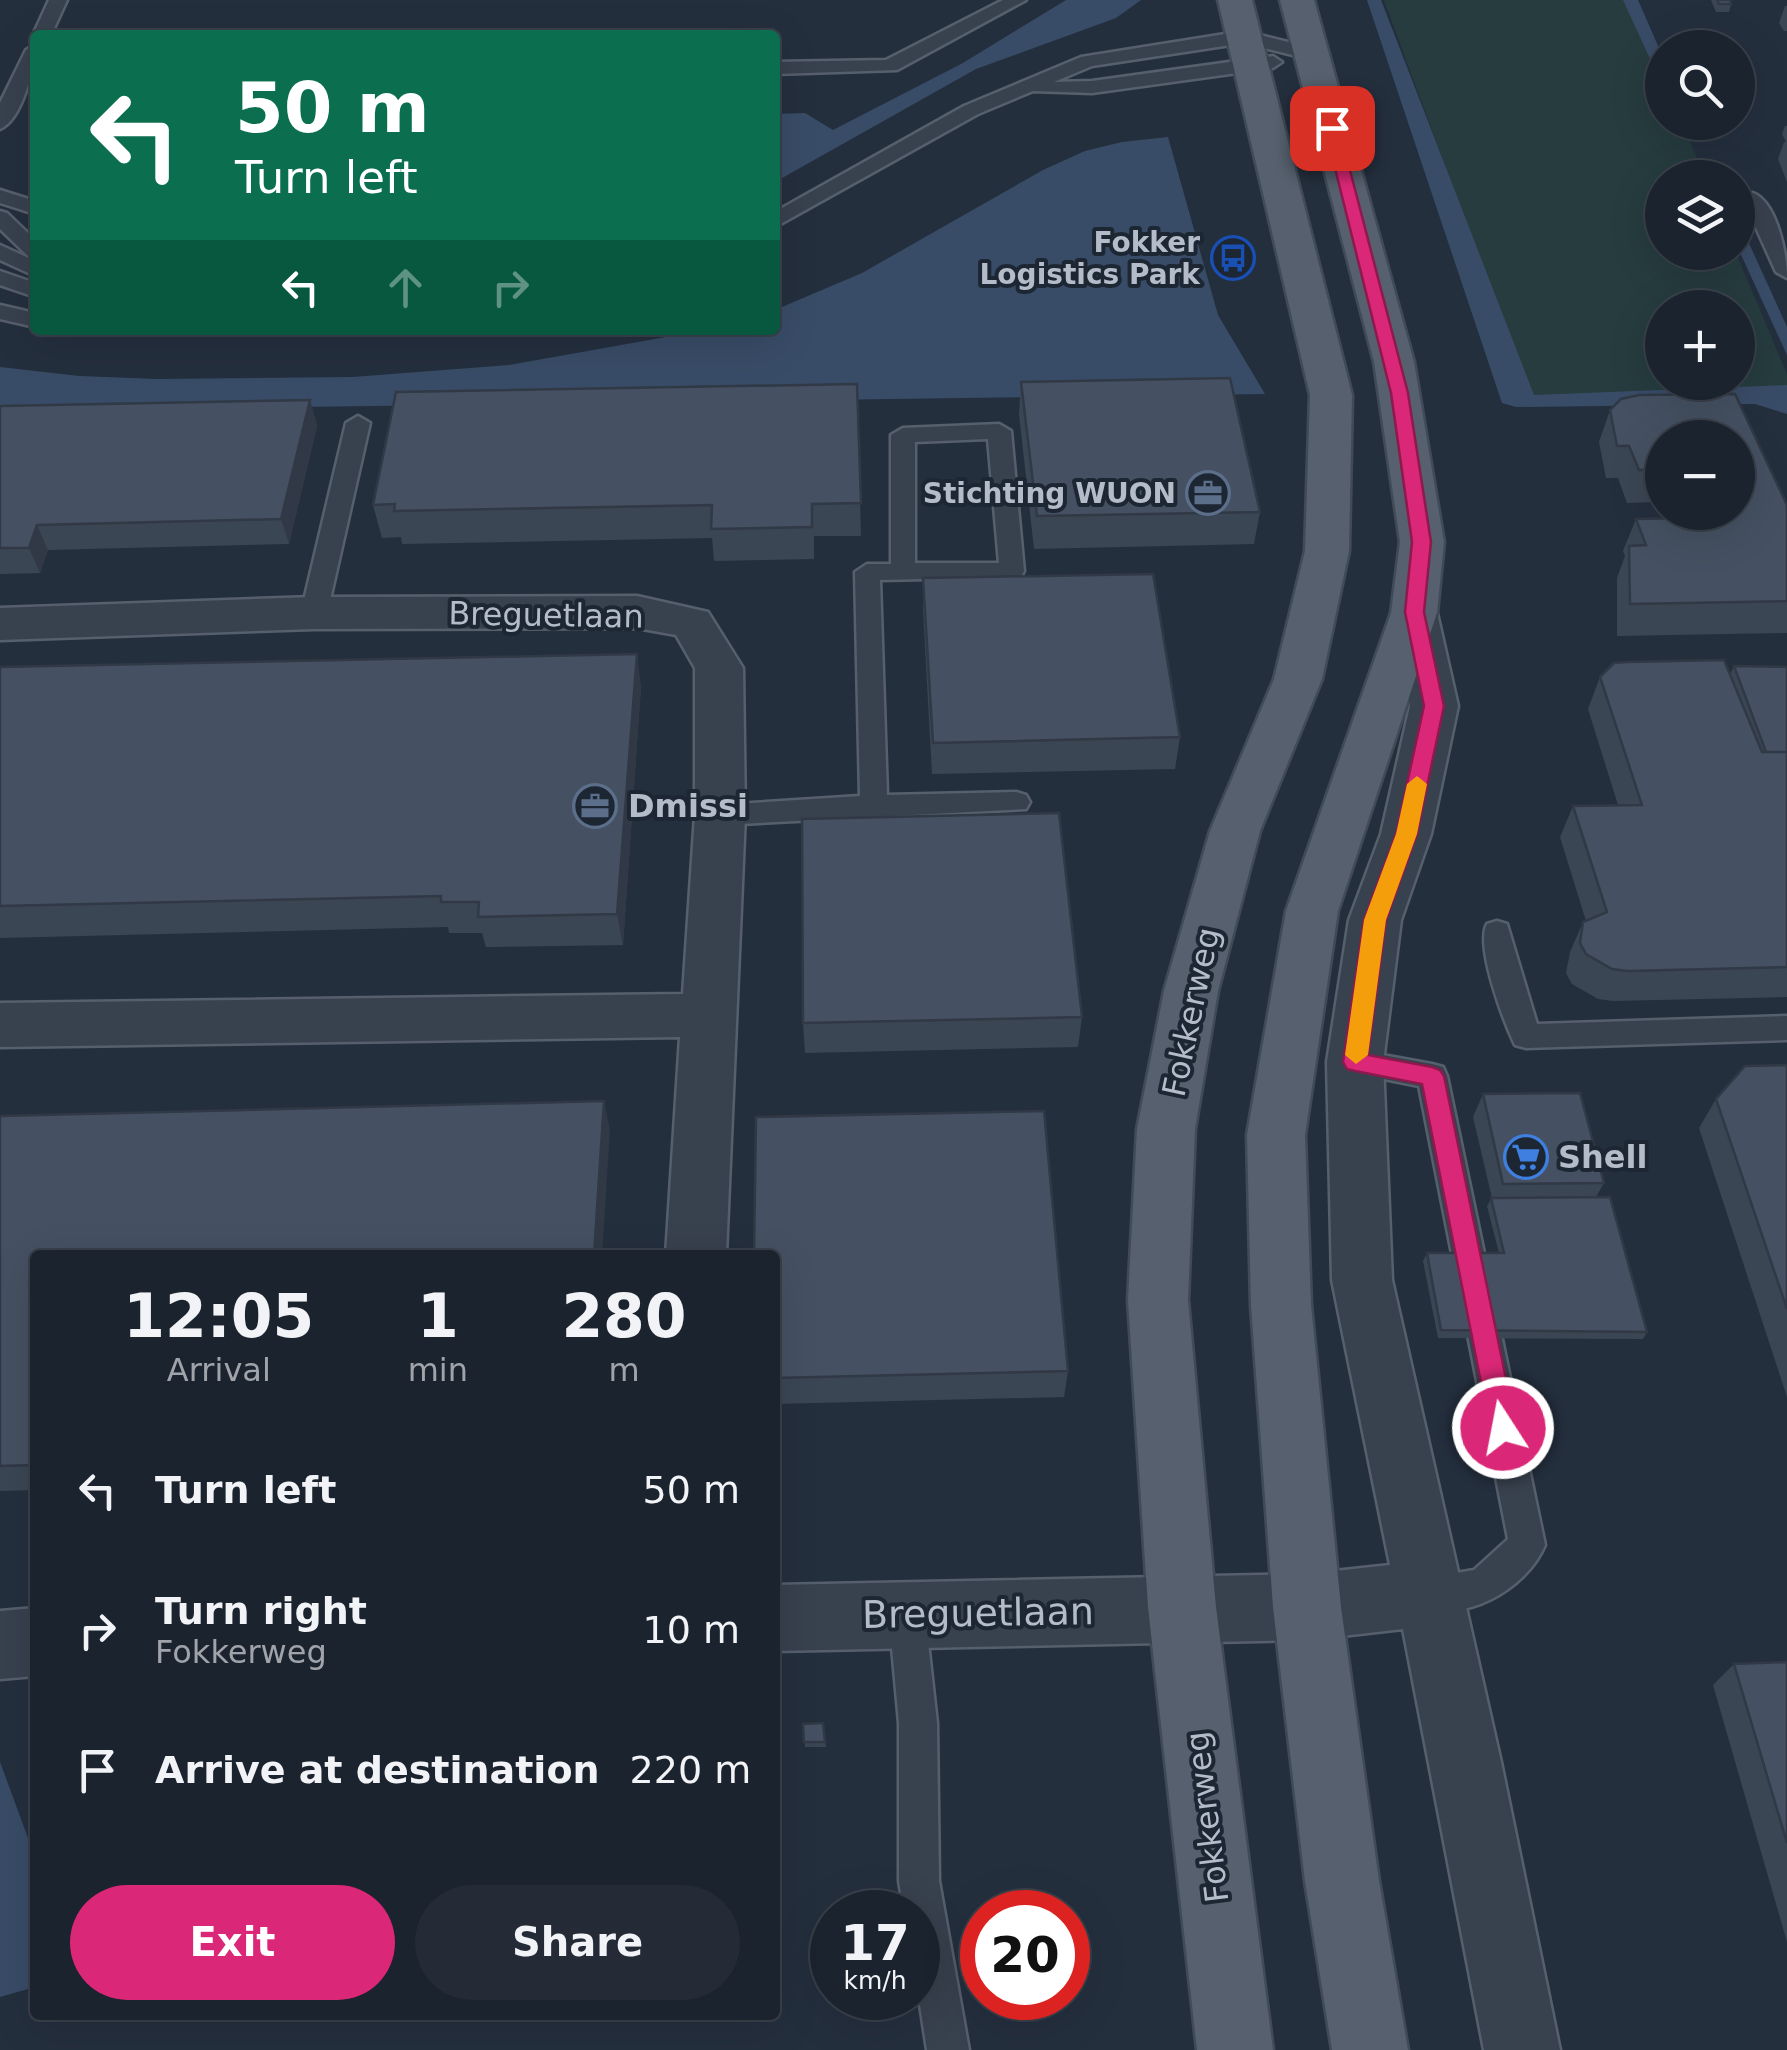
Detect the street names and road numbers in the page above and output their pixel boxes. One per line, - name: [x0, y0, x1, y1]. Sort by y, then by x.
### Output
- street label: Breguetlaan: [448, 594, 644, 636]
- street label: Fokkerweg: [1155, 924, 1227, 1100]
- street label: Breguetlaan: [862, 1589, 1094, 1637]
- street label: Fokkerweg: [1178, 1729, 1236, 1905]

